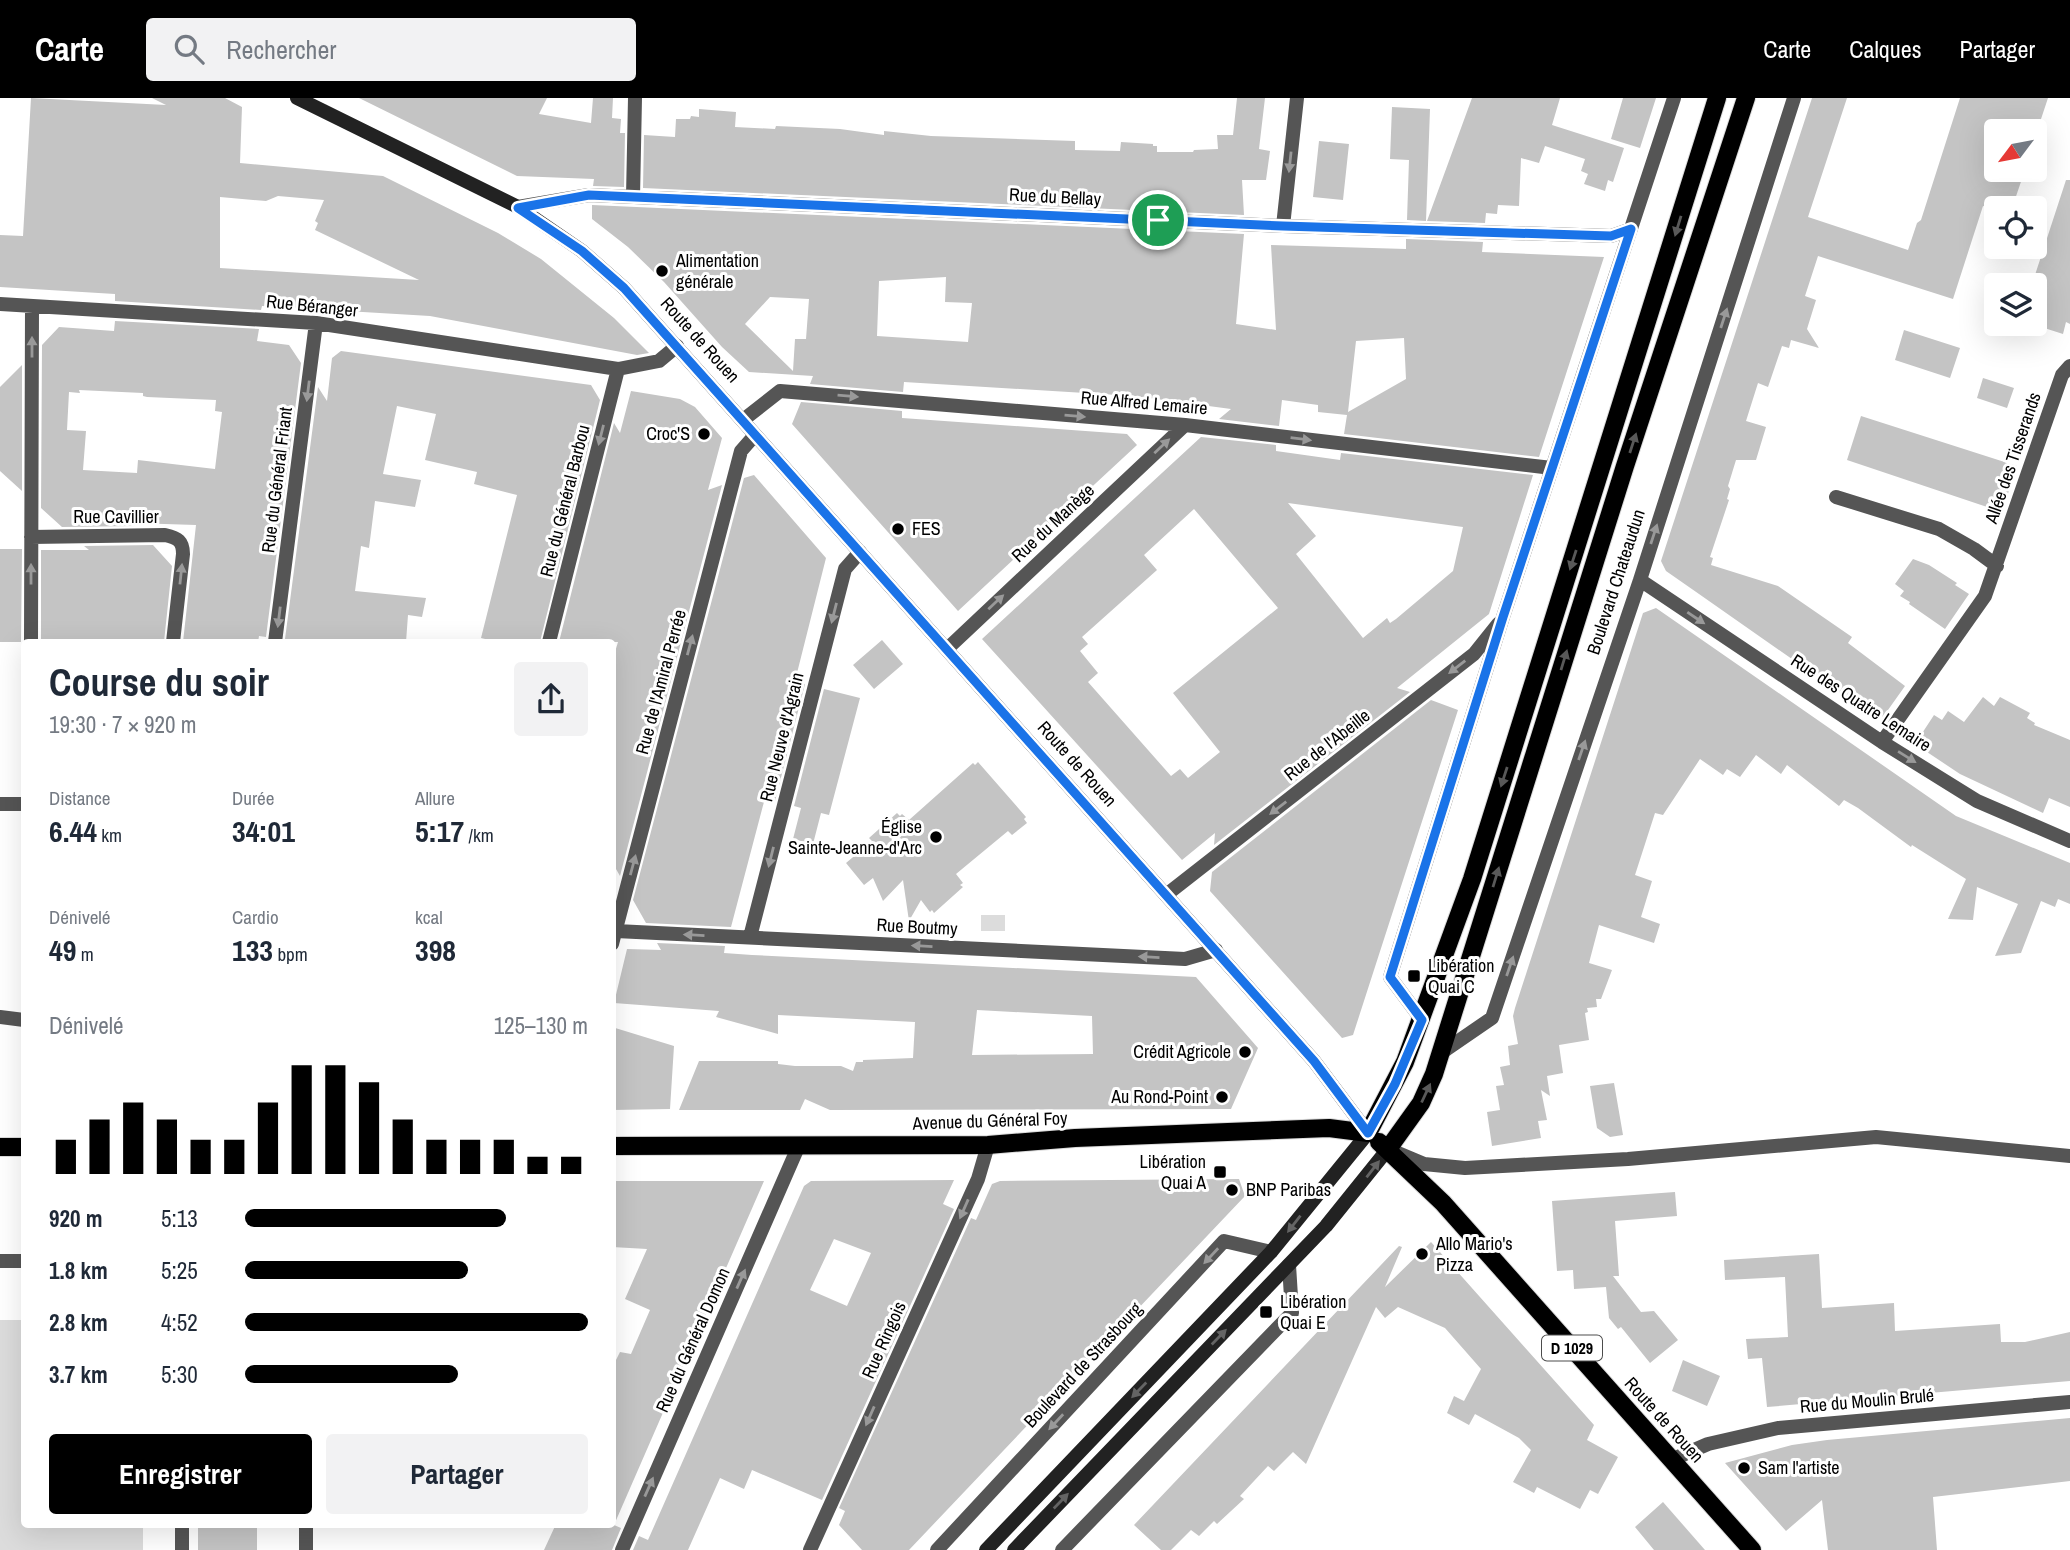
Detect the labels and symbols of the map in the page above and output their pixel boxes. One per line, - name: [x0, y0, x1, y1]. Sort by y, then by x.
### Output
- north arrow: [1984, 119, 2048, 182]
- one-way arrow: [1285, 151, 1296, 173]
- street label: Rue du Bellay: [1008, 182, 1102, 211]
- pin: [1128, 190, 1188, 250]
- one-way arrow: [1672, 215, 1683, 236]
- place label: Alimentation générale: [675, 248, 759, 294]
- marker: Alimentation générale: [654, 263, 670, 279]
- street label: Rue Béranger: [265, 288, 359, 323]
- street label: Route de Rouen: [655, 291, 746, 388]
- one-way arrow: [1719, 307, 1730, 328]
- one-way arrow: [26, 335, 38, 357]
- one-way arrow: [302, 380, 313, 402]
- street label: Rue Alfred Lemaire: [1080, 385, 1208, 420]
- street label: Allée des Tisserands: [1978, 389, 2047, 528]
- one-way arrow: [838, 391, 860, 402]
- street label: Rue du Général Friant: [255, 406, 298, 554]
- one-way arrow: [1064, 410, 1086, 421]
- place label: Croc'S: [646, 421, 690, 446]
- street label: Rue du Général Barbou: [534, 422, 596, 580]
- one-way arrow: [595, 424, 606, 446]
- marker: Croc'S: [696, 426, 712, 442]
- one-way arrow: [1628, 432, 1639, 453]
- one-way arrow: [1291, 433, 1313, 444]
- one-way arrow: [1153, 439, 1170, 455]
- street label: Rue du Manège: [1006, 478, 1100, 568]
- street label: Rue Cavillier: [73, 504, 159, 529]
- street label: Boulevard Chateaudun: [1580, 506, 1651, 658]
- place label: FES: [912, 516, 941, 541]
- marker: FES: [890, 521, 906, 537]
- one-way arrow: [1650, 524, 1660, 545]
- one-way arrow: [1567, 549, 1578, 570]
- one-way arrow: [25, 563, 37, 585]
- one-way arrow: [176, 563, 187, 585]
- one-way arrow: [988, 594, 1005, 611]
- one-way arrow: [828, 602, 839, 624]
- one-way arrow: [273, 606, 284, 628]
- street label: Rue de l'Amiral Perrée: [629, 607, 692, 757]
- one-way arrow: [1687, 611, 1706, 624]
- one-way arrow: [685, 633, 696, 655]
- street label: Rue des Quatre Lemaire: [1786, 648, 1936, 757]
- one-way arrow: [1560, 649, 1570, 670]
- one-way arrow: [1449, 660, 1467, 675]
- street label: Rue Neuve d'Agrain: [753, 670, 810, 804]
- street label: Rue de l'Abeille: [1278, 703, 1375, 786]
- street label: Route de Rouen: [1032, 715, 1123, 812]
- one-way arrow: [1578, 739, 1588, 760]
- one-way arrow: [1897, 751, 1916, 764]
- one-way arrow: [1499, 766, 1509, 787]
- one-way arrow: [1270, 800, 1288, 815]
- place label: Église Sainte-Jeanne-d'Arc: [788, 814, 922, 860]
- marker: Église Sainte-Jeanne-d'Arc: [928, 829, 944, 845]
- one-way arrow: [765, 846, 776, 868]
- one-way arrow: [628, 854, 639, 876]
- one-way arrow: [1492, 866, 1502, 887]
- street label: Rue Boutmy: [876, 912, 959, 941]
- one-way arrow: [683, 929, 705, 940]
- one-way arrow: [910, 940, 932, 951]
- one-way arrow: [1138, 952, 1160, 963]
- place label: Libération Quai C: [1428, 953, 1494, 999]
- one-way arrow: [1505, 955, 1516, 976]
- marker: Libération Quai C: [1406, 968, 1422, 984]
- place label: Crédit Agricole: [1133, 1039, 1231, 1064]
- marker: Crédit Agricole: [1237, 1044, 1253, 1060]
- one-way arrow: [1420, 1083, 1432, 1103]
- place label: Au Rond-Point: [1110, 1084, 1208, 1109]
- marker: Au Rond-Point: [1214, 1089, 1230, 1105]
- street label: Avenue du Général Foy: [911, 1105, 1068, 1136]
- place label: Libération Quai A: [1140, 1149, 1206, 1195]
- one-way arrow: [1365, 1161, 1380, 1179]
- marker: Libération Quai A: [1212, 1164, 1228, 1180]
- place label: BNP Paribas: [1246, 1177, 1331, 1202]
- marker: BNP Paribas: [1224, 1182, 1240, 1198]
- one-way arrow: [958, 1199, 970, 1219]
- one-way arrow: [1287, 1216, 1302, 1233]
- place label: Allo Mario's Pizza: [1435, 1231, 1513, 1277]
- marker: Allo Mario's Pizza: [1414, 1246, 1430, 1262]
- one-way arrow: [1203, 1247, 1219, 1264]
- street label: Rue du Général Domon: [649, 1264, 736, 1416]
- one-way arrow: [735, 1268, 746, 1289]
- place label: Libération Quai E: [1280, 1289, 1346, 1335]
- street label: Boulevard de Strasbourg: [1018, 1296, 1148, 1433]
- street label: Rue Ringois: [855, 1297, 912, 1382]
- marker: Libération Quai E: [1258, 1304, 1274, 1320]
- one-way arrow: [1211, 1329, 1227, 1346]
- road number: D 1029: [1542, 1336, 1602, 1360]
- street label: Route de Rouen: [1619, 1371, 1710, 1468]
- one-way arrow: [1130, 1382, 1147, 1399]
- street label: Rue du Moulin Brulé: [1799, 1382, 1935, 1419]
- one-way arrow: [864, 1406, 876, 1426]
- one-way arrow: [1048, 1413, 1064, 1430]
- place label: Sam l'artiste: [1758, 1455, 1840, 1480]
- marker: Sam l'artiste: [1736, 1460, 1752, 1476]
- one-way arrow: [644, 1477, 655, 1498]
- one-way arrow: [1053, 1493, 1069, 1510]

